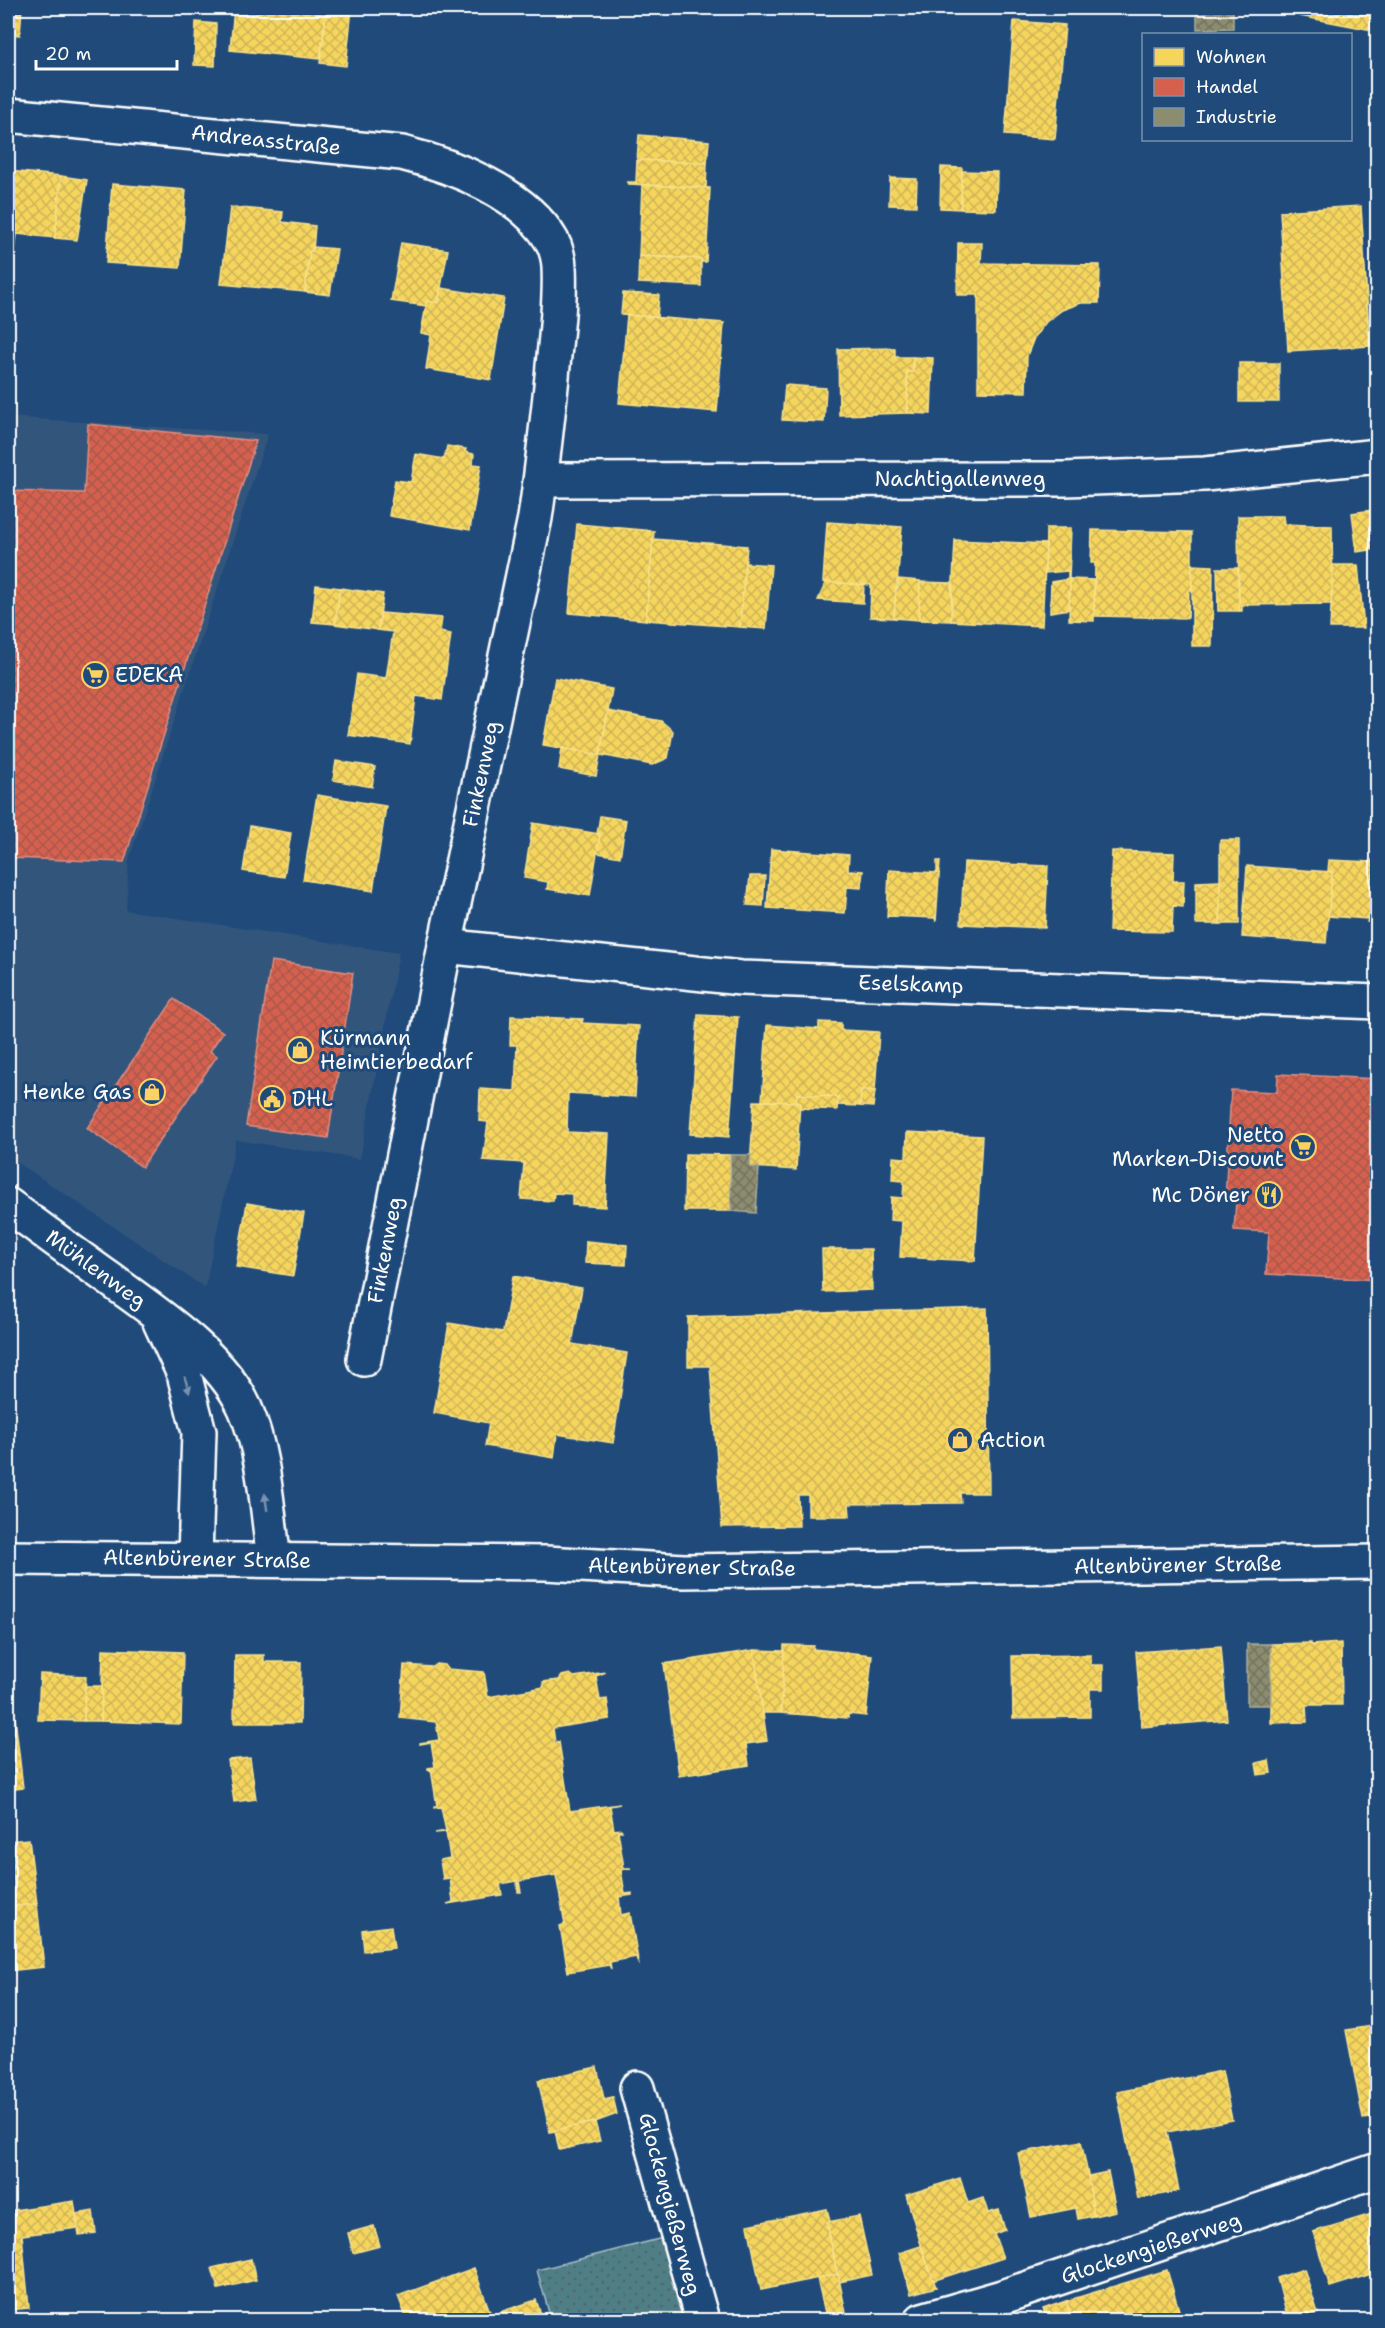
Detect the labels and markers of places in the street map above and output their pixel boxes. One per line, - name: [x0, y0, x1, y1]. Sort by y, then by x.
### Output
- supermarket icon: EDEKA: [80, 660, 110, 690]
- place label: EDEKA: [115, 661, 183, 689]
- place label: Kürmann Heimtierbedarf: [320, 1024, 473, 1076]
- shop icon: Kürmann Heimtierbedarf: [285, 1035, 315, 1065]
- shop icon: Henke Gas: [137, 1077, 167, 1107]
- place label: Henke Gas: [23, 1078, 132, 1106]
- public building icon: DHL: [257, 1084, 287, 1114]
- place label: DHL: [292, 1085, 333, 1113]
- place label: Netto Marken-Discount: [1112, 1121, 1284, 1173]
- supermarket icon: Netto Marken-Discount: [1288, 1132, 1318, 1162]
- restaurant icon: Mc Döner: [1254, 1180, 1284, 1210]
- place label: Mc Döner: [1152, 1181, 1250, 1209]
- shop icon: Action: [945, 1425, 975, 1455]
- place label: Action: [980, 1426, 1045, 1454]

